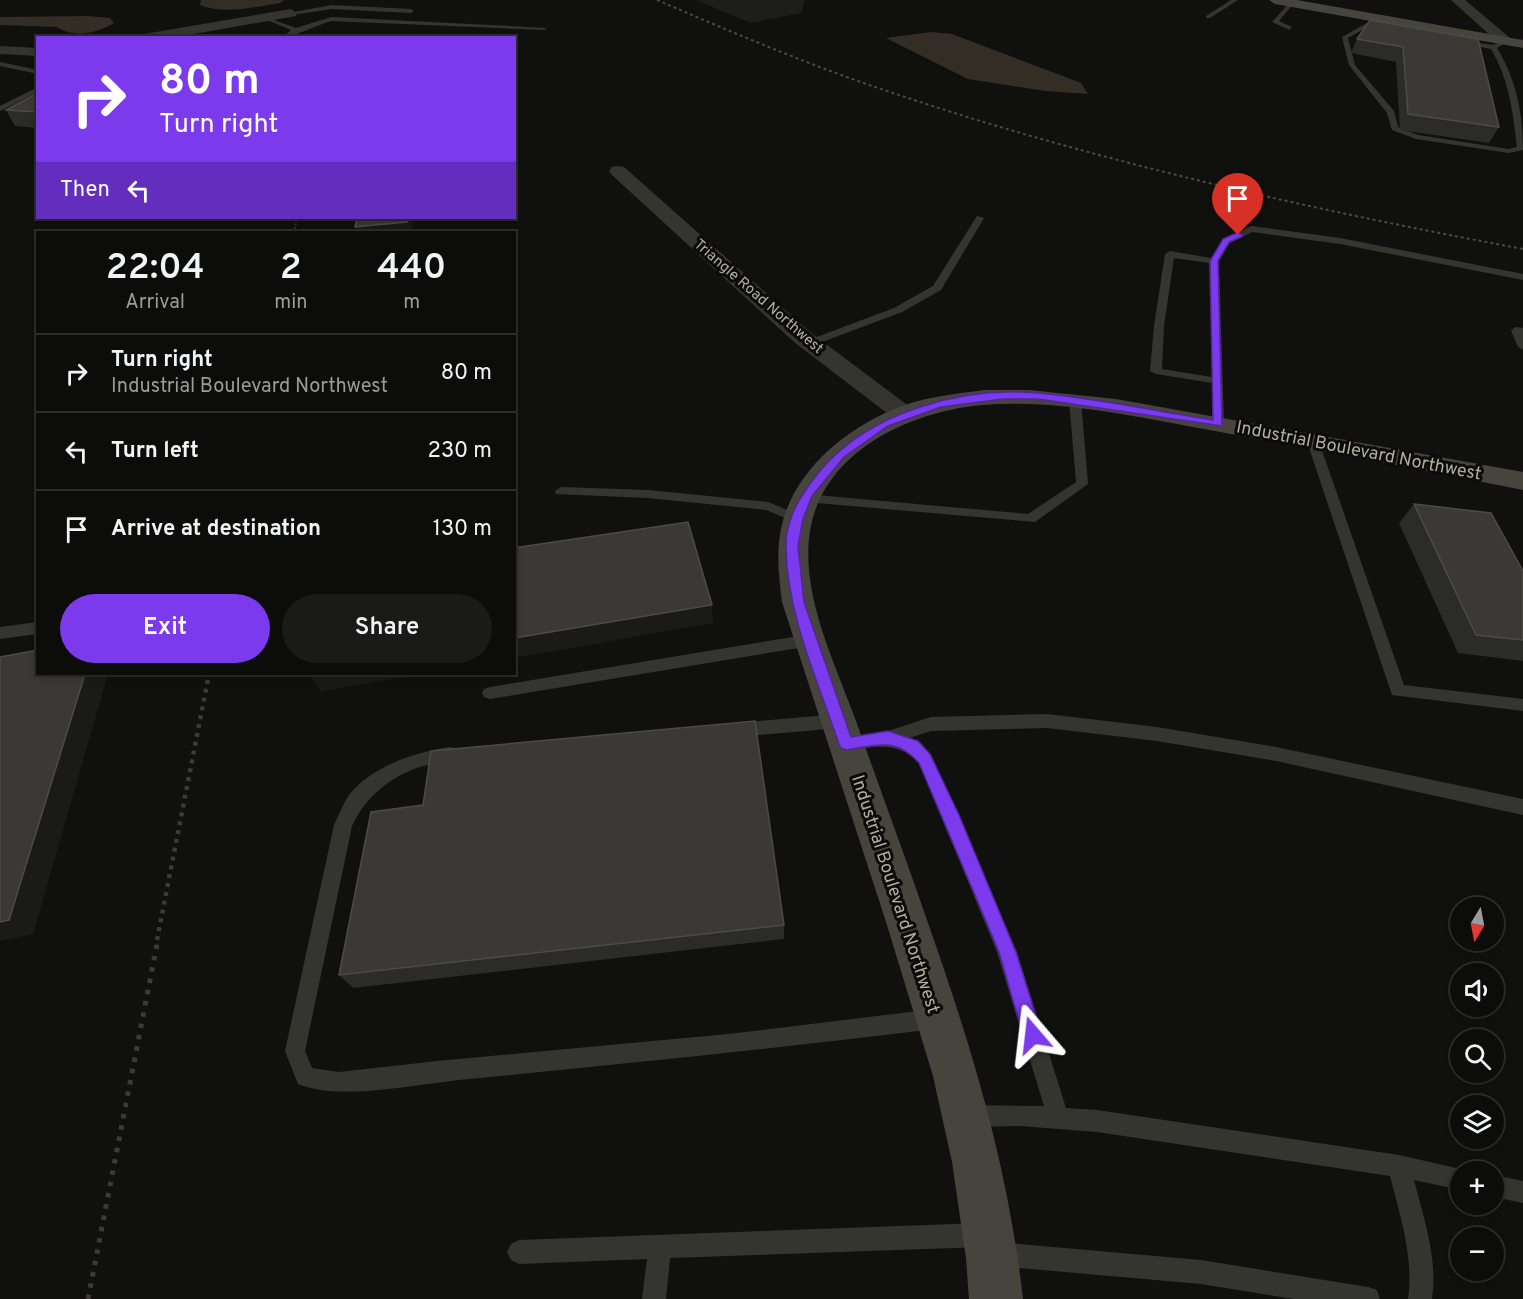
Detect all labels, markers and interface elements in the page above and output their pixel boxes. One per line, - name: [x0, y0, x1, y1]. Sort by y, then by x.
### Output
- text: 80 m: [159, 56, 260, 109]
- icon: right: [60, 60, 138, 138]
- text: Turn right: [159, 108, 278, 142]
- pin: [1212, 173, 1263, 235]
- icon: left: [122, 174, 155, 207]
- text: Then: [60, 177, 110, 204]
- icon: arrive: [1221, 182, 1254, 215]
- street label: Triangle Road Northwest: [689, 236, 827, 359]
- text: 22:04: [106, 246, 205, 292]
- text: 2: [280, 246, 302, 292]
- text: 440: [377, 246, 446, 292]
- text: Arrival: [125, 290, 185, 316]
- text: min: [274, 290, 307, 316]
- text: m: [403, 290, 420, 316]
- text: Turn right: [111, 347, 213, 374]
- icon: right: [60, 357, 93, 390]
- text: 80 m: [441, 360, 492, 387]
- text: Industrial Boulevard Northwest: [111, 374, 388, 400]
- street label: Industrial Boulevard Northwest: [1234, 416, 1483, 487]
- icon: left: [60, 435, 93, 468]
- text: Turn left: [111, 438, 199, 465]
- text: 230 m: [428, 438, 492, 465]
- icon: arrive: [60, 513, 93, 546]
- text: Arrive at destination: [111, 516, 321, 543]
- text: 130 m: [433, 516, 492, 543]
- button: Exit: [60, 594, 270, 663]
- button: Share: [282, 594, 492, 663]
- street label: Industrial Boulevard Northwest: [845, 772, 944, 1017]
- north arrow: [1450, 897, 1504, 951]
- map controls: [1450, 897, 1504, 1281]
- button: sound: [1450, 963, 1504, 1017]
- position arrow: [1001, 1003, 1065, 1067]
- button: search: [1450, 1029, 1504, 1083]
- button: layers: [1450, 1095, 1504, 1149]
- button: +: [1450, 1161, 1504, 1215]
- button: −: [1450, 1227, 1504, 1281]

